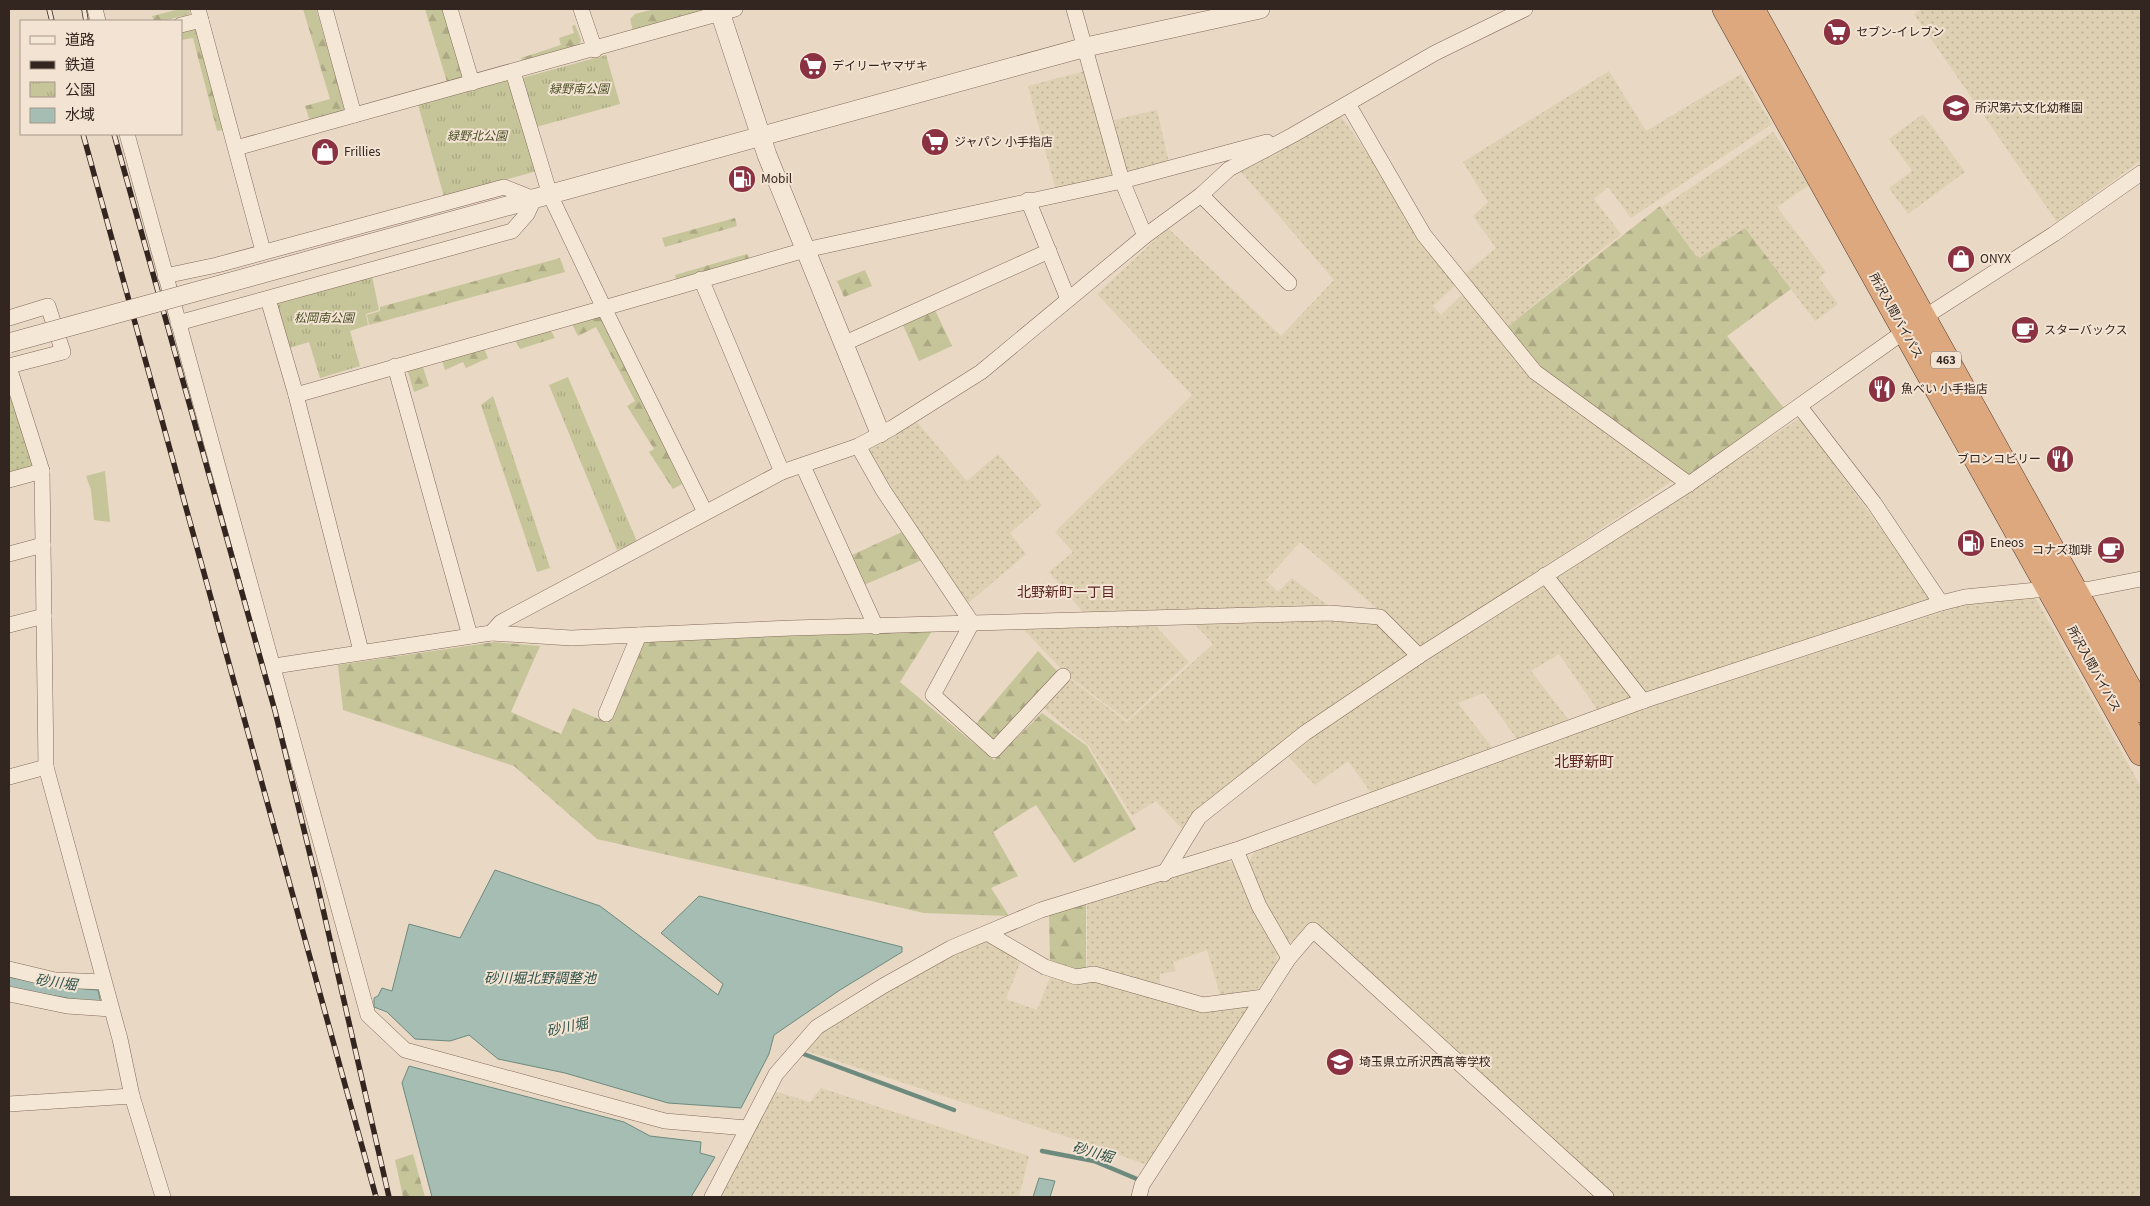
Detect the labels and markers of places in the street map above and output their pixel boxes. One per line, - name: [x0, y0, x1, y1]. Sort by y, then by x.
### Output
- supermarket icon: セブン-イレブン: [1822, 17, 1852, 47]
- place label: セブン-イレブン: [1856, 22, 1944, 39]
- supermarket icon: デイリーヤマザキ: [798, 51, 828, 81]
- place label: デイリーヤマザキ: [832, 56, 928, 73]
- school or university icon: 所沢第六文化幼稚園: [1941, 93, 1971, 123]
- place label: 所沢第六文化幼稚園: [1975, 98, 2083, 115]
- supermarket icon: ジャパン 小手指店: [920, 127, 950, 157]
- place label: ジャパン 小手指店: [954, 132, 1053, 149]
- shop icon: Frillies: [310, 137, 340, 167]
- place label: Frillies: [344, 142, 381, 159]
- fuel station icon: Mobil: [727, 164, 757, 194]
- place label: Mobil: [761, 169, 792, 186]
- shop icon: ONYX: [1946, 244, 1976, 274]
- place label: ONYX: [1980, 249, 2011, 266]
- cafe icon: スターバックス: [2010, 315, 2040, 345]
- place label: スターバックス: [2044, 320, 2128, 337]
- restaurant icon: 魚べい 小手指店: [1867, 374, 1897, 404]
- place label: 魚べい 小手指店: [1901, 379, 1988, 396]
- restaurant icon: ブロンコビリー: [2045, 444, 2075, 474]
- place label: ブロンコビリー: [1957, 449, 2041, 466]
- fuel station icon: Eneos: [1956, 528, 1986, 558]
- place label: Eneos: [1990, 533, 2024, 550]
- cafe icon: コナズ珈琲: [2096, 535, 2126, 565]
- place label: コナズ珈琲: [2032, 540, 2092, 557]
- school or university icon: 埼玉県立所沢西高等学校: [1325, 1047, 1355, 1077]
- place label: 埼玉県立所沢西高等学校: [1359, 1052, 1491, 1069]

